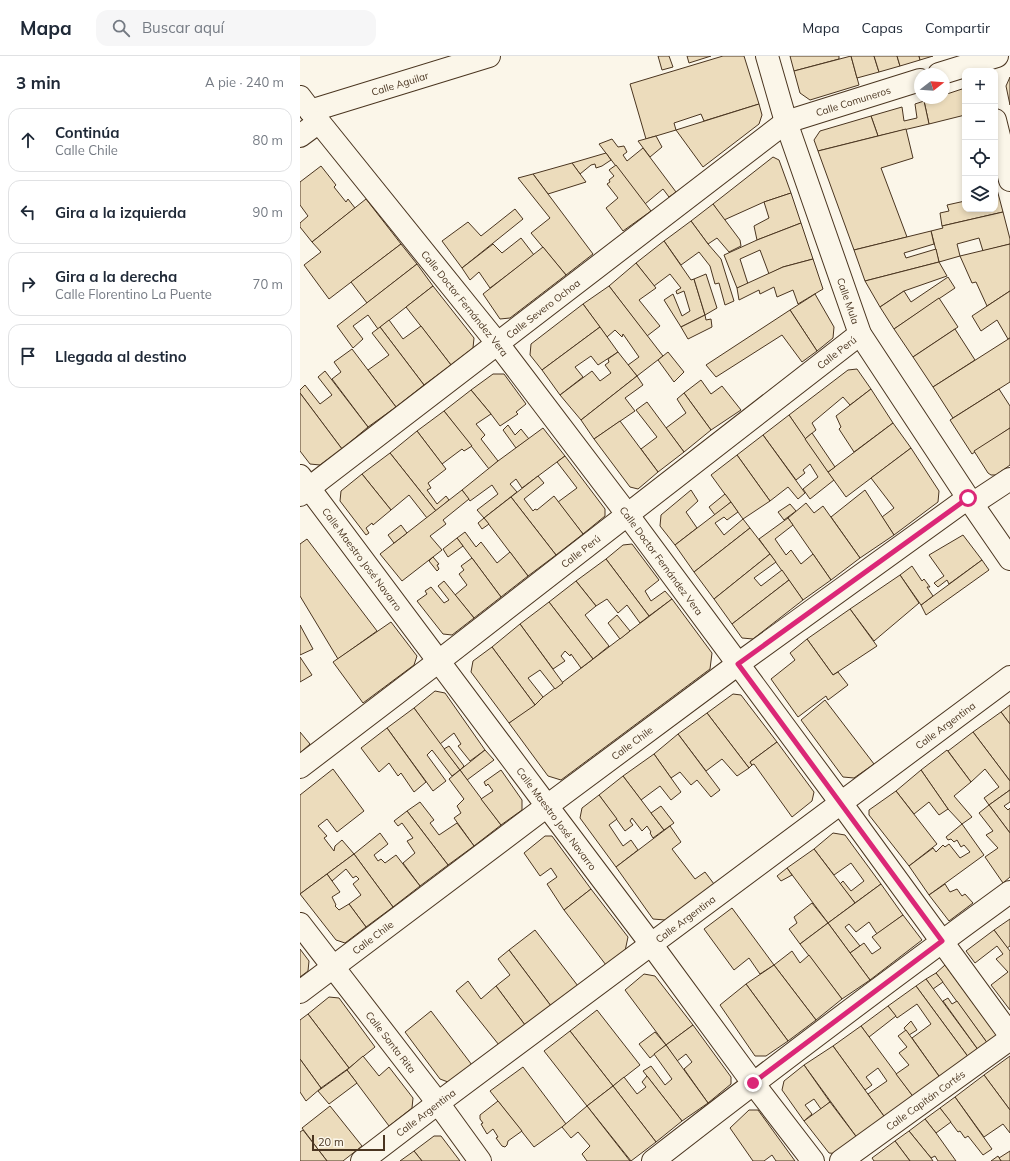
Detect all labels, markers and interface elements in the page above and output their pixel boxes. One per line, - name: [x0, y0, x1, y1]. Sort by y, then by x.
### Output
- search box: [96, 10, 376, 46]
- text: Mapa: [20, 16, 72, 40]
- icon: search: [110, 17, 132, 39]
- text: Buscar aquí: [142, 18, 224, 37]
- text: Mapa: [802, 19, 840, 37]
- text: Capas: [862, 19, 903, 37]
- text: Compartir: [925, 19, 990, 37]
- street label: Calle Aguilar: [370, 68, 430, 98]
- north arrow: [914, 68, 950, 104]
- map controls: [962, 68, 998, 212]
- button: +: [962, 68, 998, 104]
- text: 3 min: [16, 72, 61, 93]
- text: A pie · 240 m: [205, 74, 284, 90]
- street label: Calle Comuneros: [814, 83, 892, 119]
- button: −: [962, 104, 998, 140]
- text: Continúa: [55, 123, 120, 142]
- icon: ahead: [17, 129, 39, 151]
- text: 80 m: [253, 132, 283, 148]
- button: locate: [962, 140, 998, 176]
- text: Calle Chile: [55, 142, 118, 158]
- button: layers: [962, 176, 998, 212]
- icon: left: [17, 201, 39, 223]
- text: Gira a la izquierda: [55, 203, 186, 222]
- text: 90 m: [253, 204, 283, 220]
- street label: Calle Doctor Fernández Vera: [418, 248, 511, 359]
- text: Gira a la derecha: [55, 267, 177, 286]
- icon: right: [17, 273, 39, 295]
- text: 70 m: [253, 276, 283, 292]
- street label: Calle Severo Ochoa: [503, 276, 582, 341]
- street label: Calle Mula: [834, 276, 862, 326]
- text: Calle Florentino La Puente: [55, 286, 212, 302]
- street label: Calle Perú: [814, 333, 859, 372]
- icon: arrive: [17, 345, 39, 367]
- text: Llegada al destino: [55, 347, 187, 366]
- route start: [959, 489, 977, 507]
- street label: Calle Doctor Fernández Vera: [617, 504, 706, 618]
- street label: Calle Maestro José Navarro: [319, 505, 405, 614]
- street label: Calle Perú: [558, 532, 603, 571]
- street label: Calle Argentina: [913, 699, 978, 752]
- street label: Calle Chile: [609, 723, 655, 763]
- street label: Calle Maestro José Navarro: [514, 764, 600, 873]
- street label: Calle Argentina: [653, 892, 718, 945]
- street label: Calle Chile: [349, 917, 396, 957]
- street label: Calle Santa Rita: [363, 1008, 419, 1076]
- street label: Calle Capitán Cortés: [883, 1067, 968, 1133]
- route end: [744, 1074, 762, 1092]
- street label: Calle Argentina: [393, 1086, 458, 1139]
- scale bar: [312, 1133, 385, 1152]
- text: 20 m: [318, 1135, 344, 1149]

